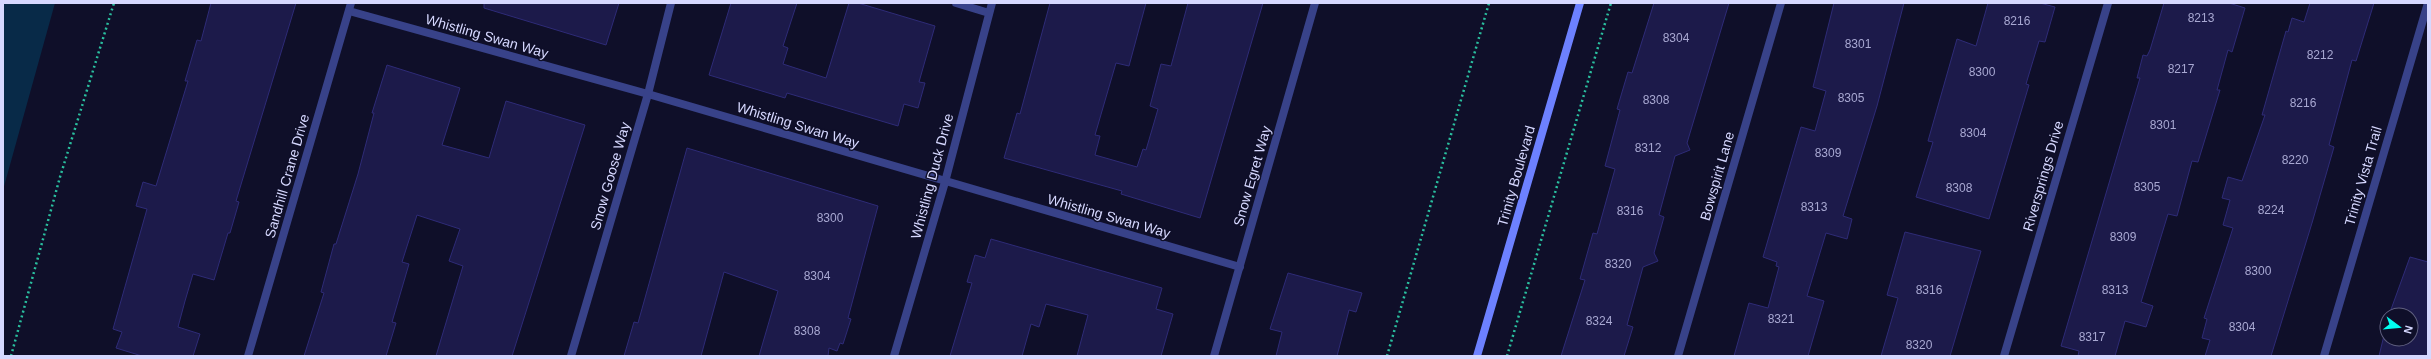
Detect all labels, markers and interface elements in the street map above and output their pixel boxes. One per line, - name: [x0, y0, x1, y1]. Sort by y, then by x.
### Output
- street label: Whistling Swan Way: [424, 11, 550, 61]
- house number: 8213: [2188, 11, 2215, 25]
- house number: 8216: [2004, 14, 2031, 28]
- house number: 8304: [1663, 31, 1690, 45]
- house number: 8301: [1845, 37, 1872, 51]
- house number: 8212: [2307, 48, 2334, 62]
- house number: 8217: [2168, 62, 2195, 76]
- house number: 8300: [1969, 65, 1996, 79]
- house number: 8305: [1838, 91, 1865, 105]
- house number: 8308: [1643, 93, 1670, 107]
- house number: 8216: [2290, 96, 2317, 110]
- street label: Whistling Swan Way: [735, 99, 861, 151]
- street label: Whistling Duck Drive: [908, 111, 956, 240]
- street label: Sandhill Crane Drive: [262, 112, 312, 240]
- house number: 8301: [2150, 118, 2177, 132]
- street label: Riversprings Drive: [2020, 119, 2067, 233]
- street label: Snow Goose Way: [587, 120, 633, 232]
- street label: Snow Egret Way: [1230, 124, 1274, 228]
- street label: Trinity Boulevard: [1494, 124, 1538, 228]
- street label: Trinity Vista Trail: [2341, 124, 2385, 228]
- house number: 8304: [1960, 126, 1987, 140]
- street label: Bowspirit Lane: [1697, 129, 1737, 222]
- house number: 8312: [1635, 141, 1662, 155]
- house number: 8309: [1815, 146, 1842, 160]
- house number: 8220: [2282, 153, 2309, 167]
- house number: 8305: [2134, 180, 2161, 194]
- house number: 8308: [1946, 181, 1973, 195]
- street label: Whistling Swan Way: [1046, 191, 1172, 241]
- house number: 8313: [1801, 200, 1828, 214]
- house number: 8224: [2258, 203, 2285, 217]
- house number: 8316: [1617, 204, 1644, 218]
- house number: 8300: [817, 211, 844, 225]
- house number: 8309: [2110, 230, 2137, 244]
- house number: 8320: [1605, 257, 1632, 271]
- house number: 8300: [2245, 264, 2272, 278]
- house number: 8304: [804, 269, 831, 283]
- house number: 8316: [1916, 283, 1943, 297]
- house number: 8313: [2102, 283, 2129, 297]
- north arrow: [2379, 307, 2419, 347]
- house number: 8321: [1768, 312, 1795, 326]
- house number: 8324: [1586, 314, 1613, 328]
- house number: 8304: [2229, 320, 2256, 334]
- house number: 8308: [794, 324, 821, 338]
- text: N: [2402, 324, 2415, 335]
- house number: 8317: [2079, 330, 2106, 344]
- house number: 8320: [1906, 338, 1933, 352]

